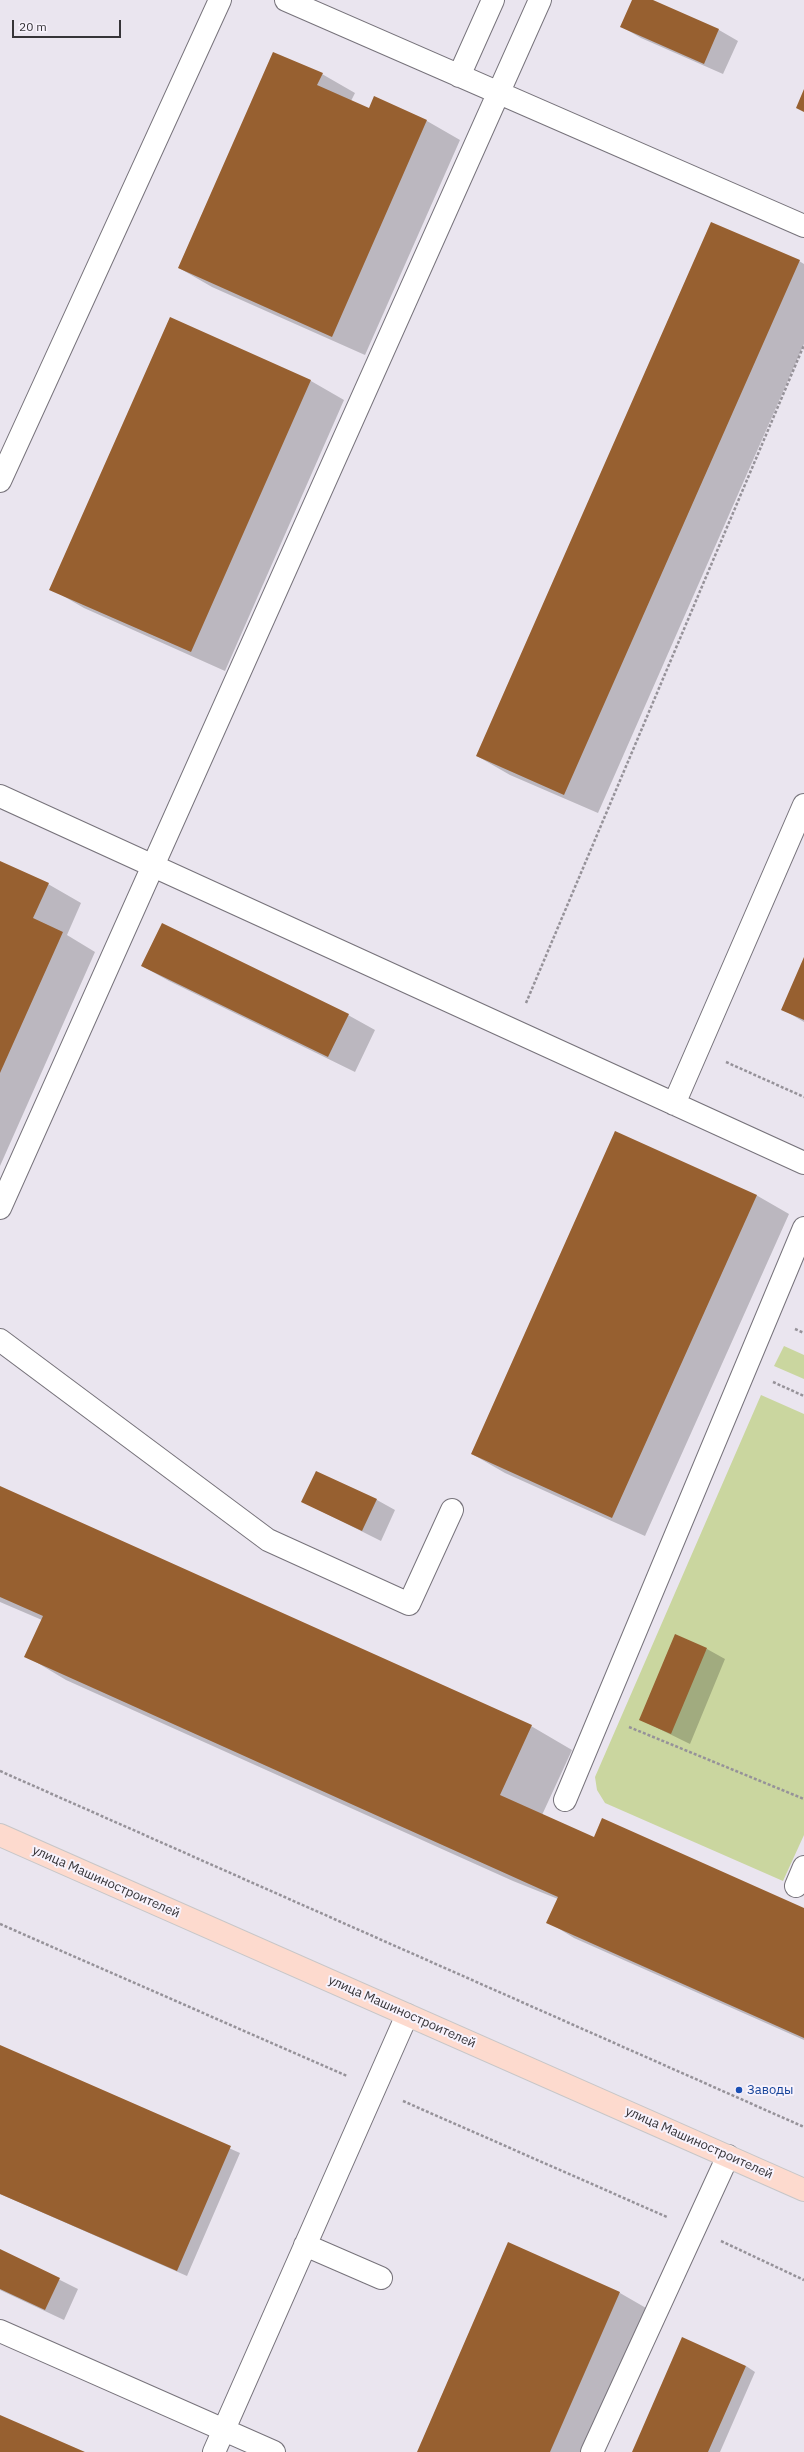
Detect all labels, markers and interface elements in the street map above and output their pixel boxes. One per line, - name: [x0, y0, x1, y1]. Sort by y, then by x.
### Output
- scale bar: [14, 12, 123, 38]
- text: 20 m: [19, 19, 47, 34]
- street label: улица Машиностроителей: [30, 1842, 182, 1922]
- street label: улица Машиностроителей: [326, 1972, 478, 2052]
- place label: Заводы: [747, 2082, 793, 2098]
- marker: Заводы: [734, 2085, 744, 2095]
- street label: улица Машиностроителей: [623, 2103, 775, 2183]

